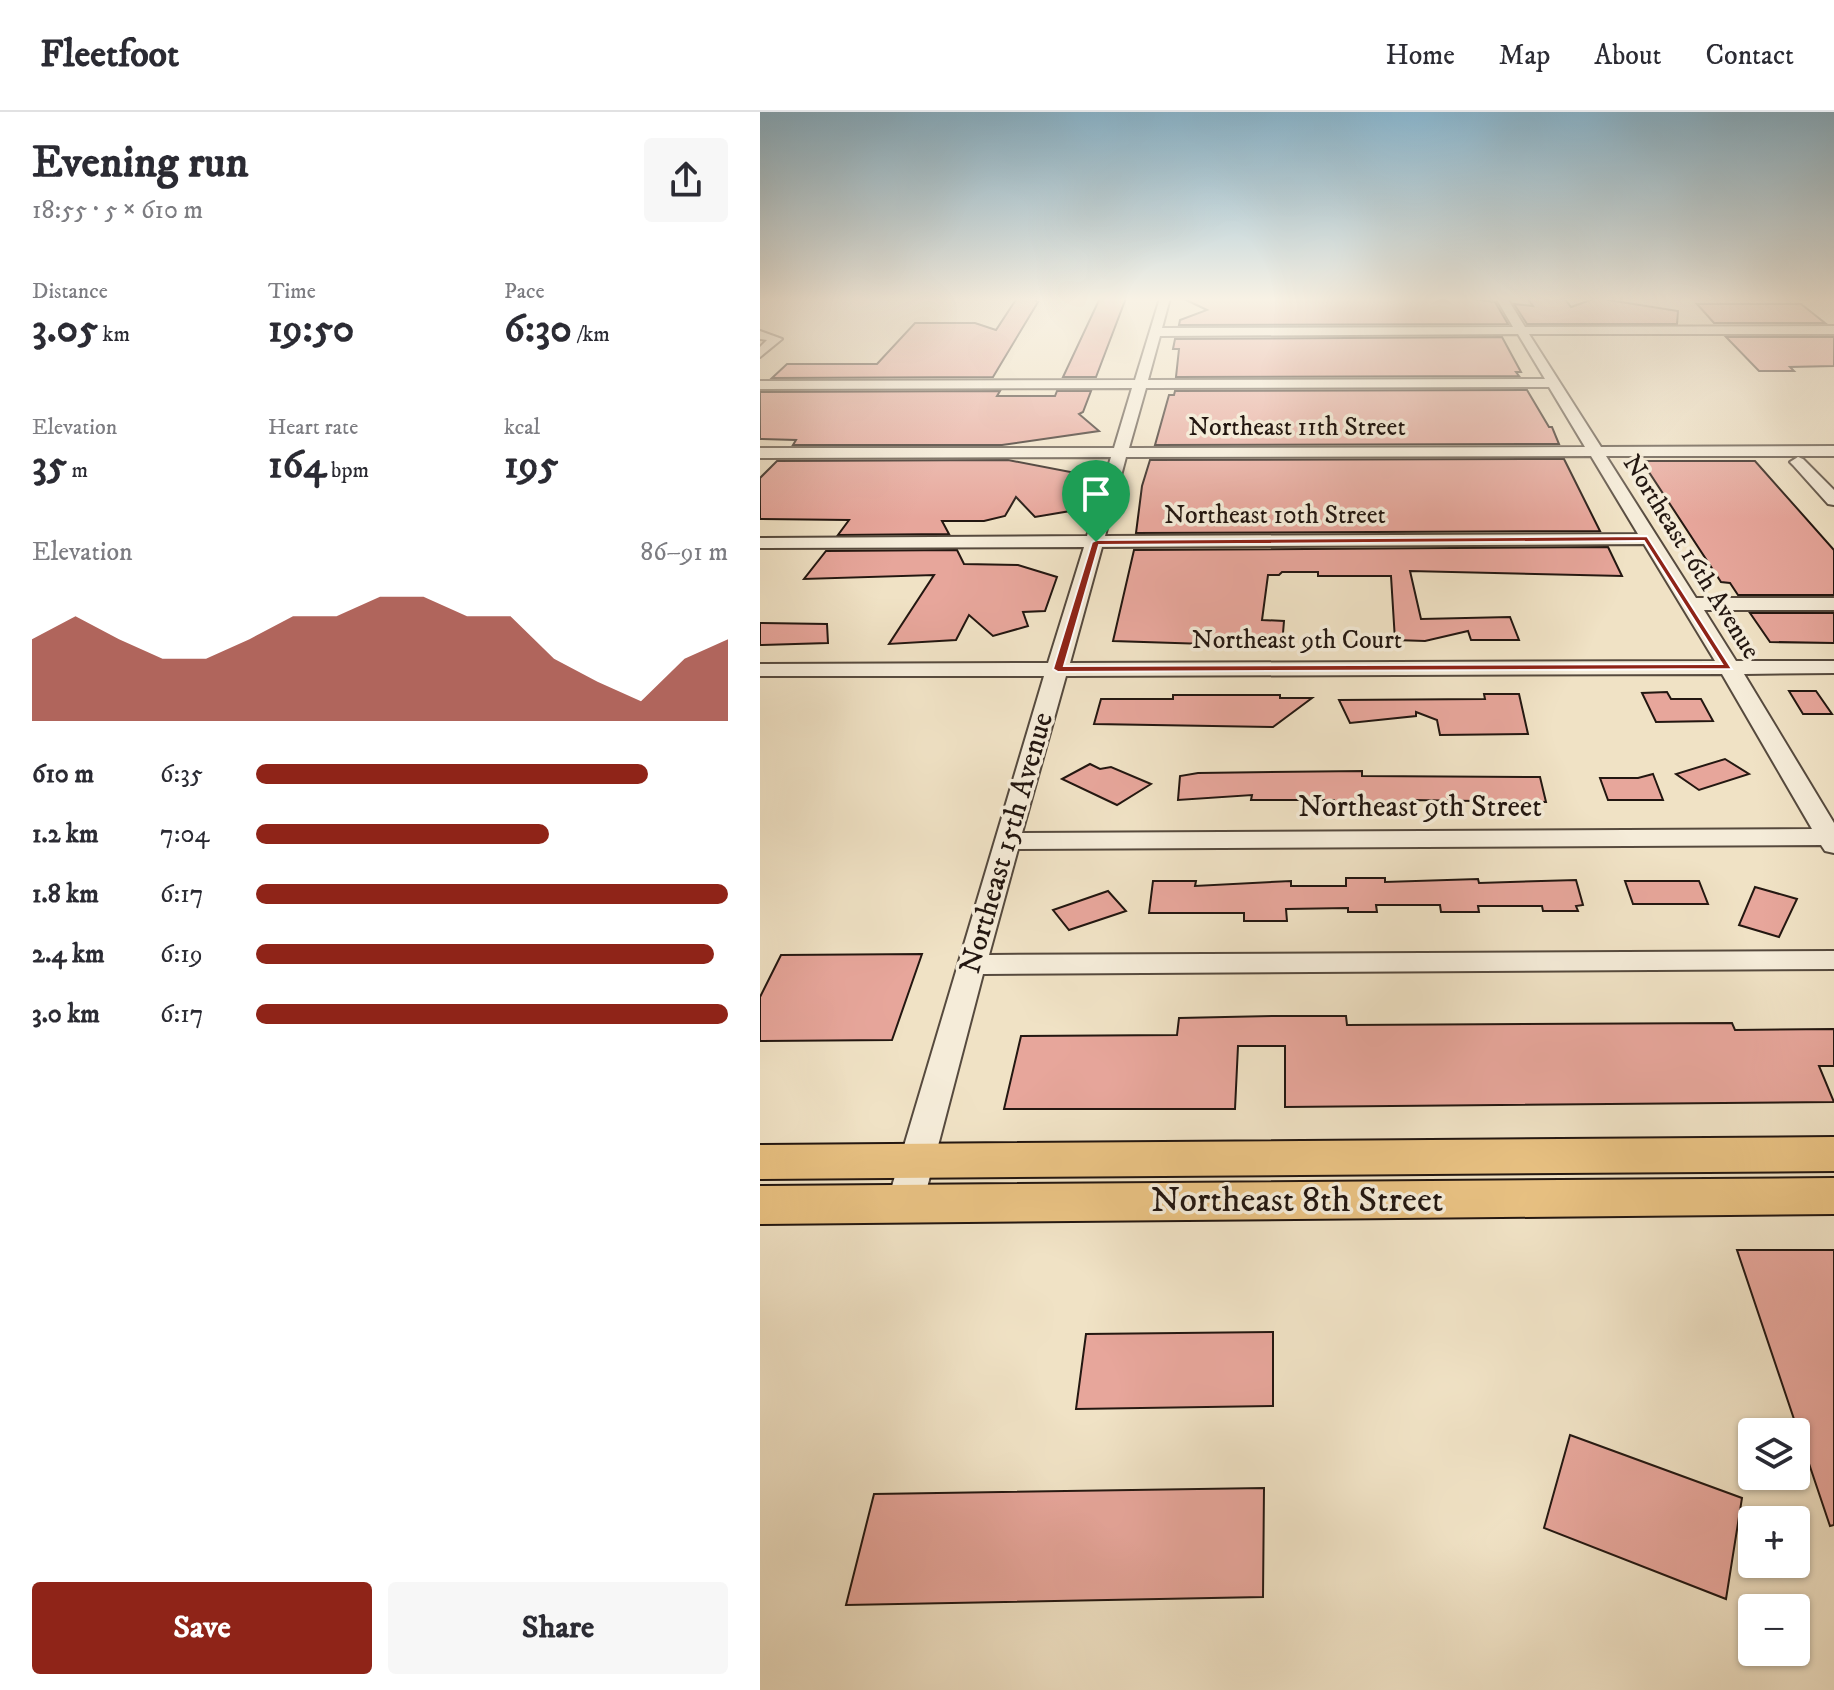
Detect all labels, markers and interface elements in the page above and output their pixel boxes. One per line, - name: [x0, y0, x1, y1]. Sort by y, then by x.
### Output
- text: Fleetfoot: [40, 31, 179, 79]
- text: Home: [1386, 38, 1455, 73]
- text: Map: [1499, 38, 1550, 73]
- text: About: [1594, 38, 1661, 73]
- text: Contact: [1705, 38, 1794, 73]
- text: Evening run: [32, 136, 249, 191]
- button: share: [644, 138, 728, 222]
- text: 18:55 · 5 × 610 m: [32, 194, 203, 227]
- text: Distance: [32, 278, 108, 305]
- text: Time: [268, 278, 316, 305]
- text: Pace: [504, 278, 545, 305]
- text: 3.05: [32, 305, 98, 355]
- text: 19:50: [268, 305, 354, 355]
- text: 6:30: [504, 305, 572, 355]
- text: km: [98, 321, 130, 348]
- text: /km: [572, 321, 610, 348]
- street label: Northeast 11th Street: [1188, 411, 1406, 444]
- text: Elevation: [32, 414, 117, 441]
- text: Heart rate: [268, 414, 358, 441]
- text: kcal: [504, 414, 540, 441]
- text: 35: [32, 441, 67, 491]
- text: 164: [268, 441, 326, 491]
- text: 195: [504, 441, 558, 491]
- street label: Northeast 16th Avenue: [1615, 449, 1767, 665]
- text: m: [67, 457, 88, 484]
- text: bpm: [326, 457, 369, 484]
- pin: [1062, 460, 1130, 542]
- icon: arrive: [1074, 472, 1118, 516]
- street label: Northeast 10th Street: [1164, 499, 1386, 532]
- text: Elevation: [32, 536, 133, 569]
- text: 86–91 m: [640, 536, 728, 569]
- street label: Northeast 9th Court: [1192, 624, 1402, 657]
- street label: Northeast 15th Avenue: [952, 708, 1062, 978]
- text: 610 m: [32, 758, 94, 791]
- text: 6:35: [160, 758, 203, 791]
- street label: Northeast 9th Street: [1298, 789, 1542, 826]
- text: 1.2 km: [32, 818, 98, 851]
- text: 7:04: [160, 818, 209, 851]
- text: 1.8 km: [32, 878, 99, 911]
- text: 6:17: [160, 878, 204, 911]
- text: 2.4 km: [32, 938, 105, 971]
- text: 6:19: [160, 938, 203, 971]
- text: 3.0 km: [32, 998, 100, 1031]
- text: 6:17: [160, 998, 204, 1031]
- street label: Northeast 8th Street: [1151, 1178, 1443, 1223]
- map controls: [1738, 1418, 1810, 1666]
- button: layers: [1738, 1418, 1810, 1490]
- button: +: [1738, 1506, 1810, 1578]
- button: Save: [32, 1582, 372, 1674]
- button: Share: [388, 1582, 728, 1674]
- button: −: [1738, 1594, 1810, 1666]

